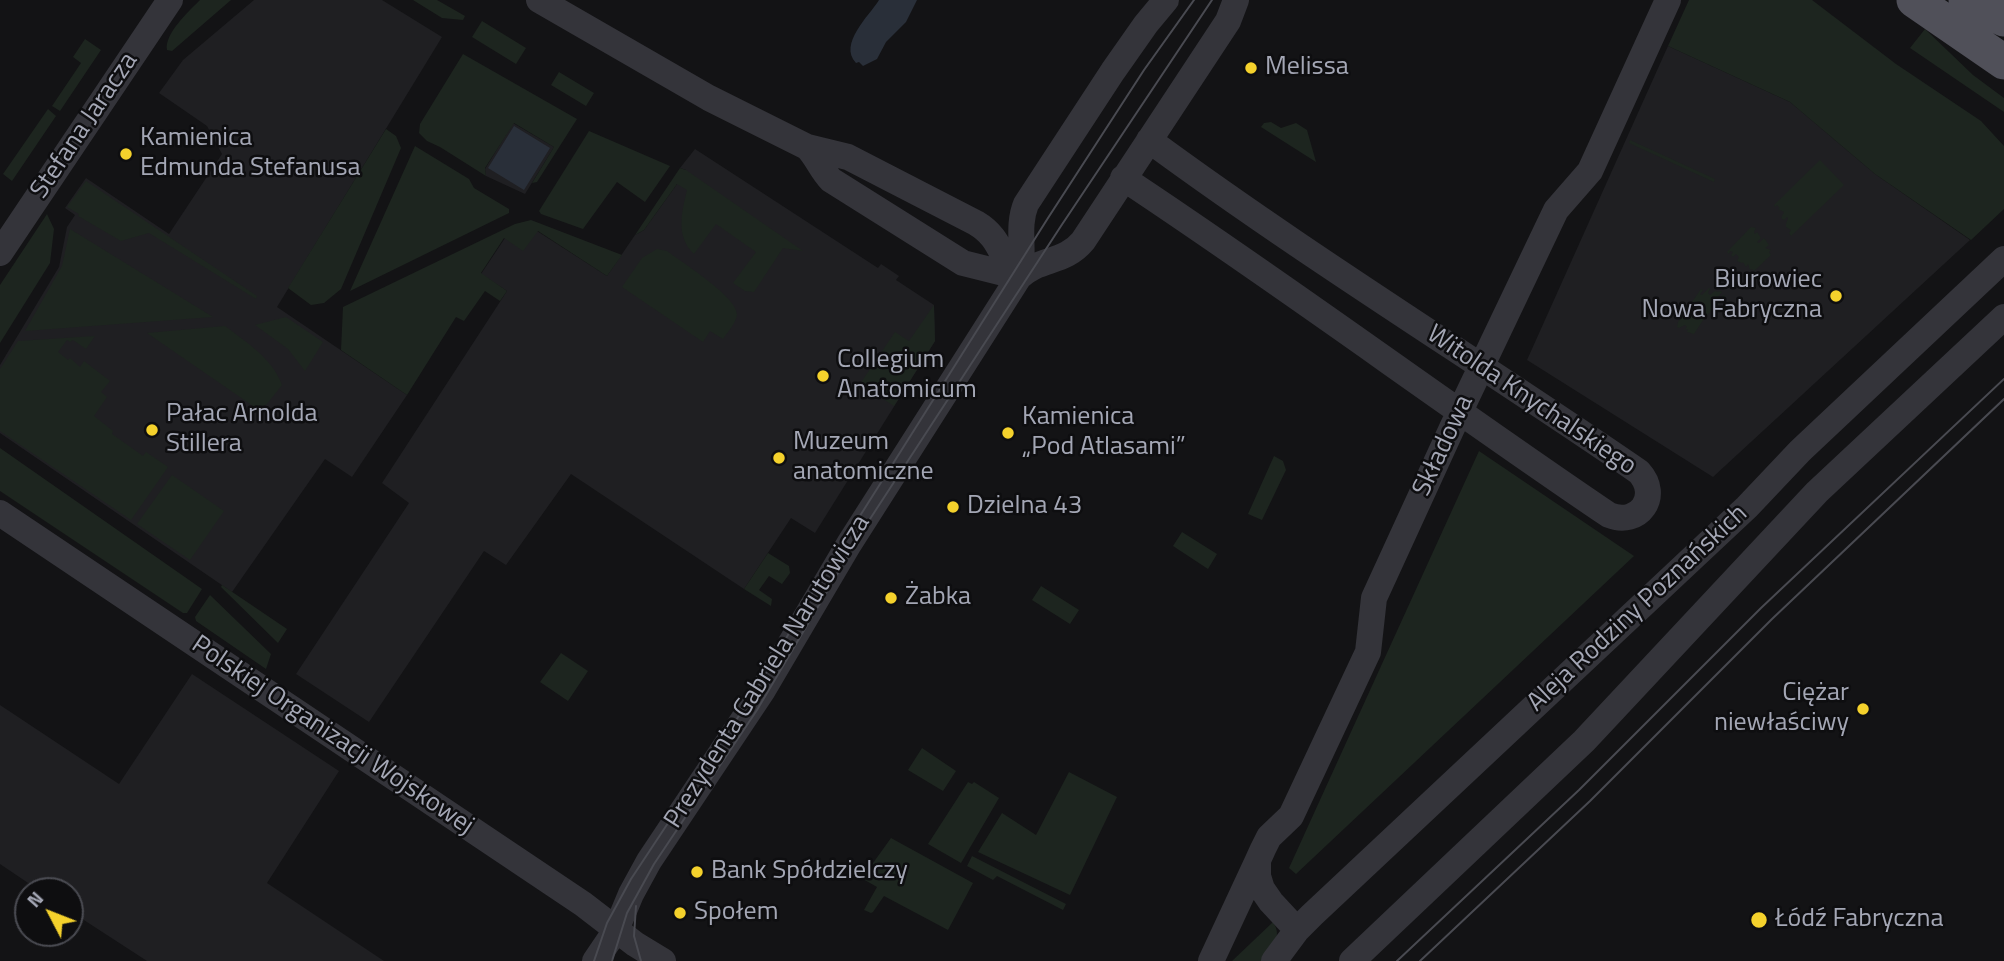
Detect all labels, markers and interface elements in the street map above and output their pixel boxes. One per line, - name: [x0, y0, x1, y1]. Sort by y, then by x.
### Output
- street label: Stefana Jaracza: [25, 47, 145, 205]
- place label: Melissa: [1265, 52, 1349, 84]
- marker: Melissa: [1243, 60, 1259, 76]
- place label: Kamienica Edmunda Stefanusa: [140, 123, 361, 184]
- marker: Kamienica Edmunda Stefanusa: [118, 146, 134, 162]
- place label: Biurowiec Nowa Fabryczna: [1642, 265, 1822, 326]
- marker: Biurowiec Nowa Fabryczna: [1828, 288, 1844, 304]
- street label: Witolda Knychalskiego: [1420, 319, 1642, 483]
- place label: Collegium Anatomicum: [837, 345, 977, 406]
- marker: Collegium Anatomicum: [815, 368, 831, 384]
- street label: Składowa: [1407, 391, 1481, 501]
- place label: Pałac Arnolda Stillera: [166, 399, 317, 460]
- place label: Kamienica „Pod Atlasami”: [1022, 402, 1185, 464]
- marker: Pałac Arnolda Stillera: [144, 422, 160, 438]
- marker: Kamienica „Pod Atlasami”: [1000, 425, 1016, 441]
- place label: Muzeum anatomiczne: [793, 427, 934, 488]
- marker: Muzeum anatomiczne: [771, 450, 787, 466]
- place label: Dzielna 43: [967, 491, 1082, 523]
- marker: Dzielna 43: [945, 499, 961, 515]
- street label: Aleja Rodziny Poznańskich: [1522, 499, 1754, 719]
- street label: Prezydenta Gabriela Narutowicza: [659, 510, 877, 834]
- place label: Żabka: [905, 582, 971, 614]
- marker: Żabka: [883, 590, 899, 606]
- street label: Polskiej Organizacji Wojskowej: [185, 630, 479, 842]
- place label: Ciężar niewłaściwy: [1714, 678, 1849, 740]
- marker: Ciężar niewłaściwy: [1855, 701, 1871, 717]
- place label: Bank Spółdzielczy: [711, 856, 908, 888]
- marker: Bank Spółdzielczy: [689, 864, 705, 880]
- north arrow: [14, 877, 84, 947]
- text: N: [19, 884, 50, 914]
- place label: Społem: [694, 897, 778, 929]
- place label: Łódź Fabryczna: [1775, 904, 1943, 936]
- marker: Społem: [672, 905, 688, 921]
- marker: Łódź Fabryczna: [1749, 910, 1769, 930]

